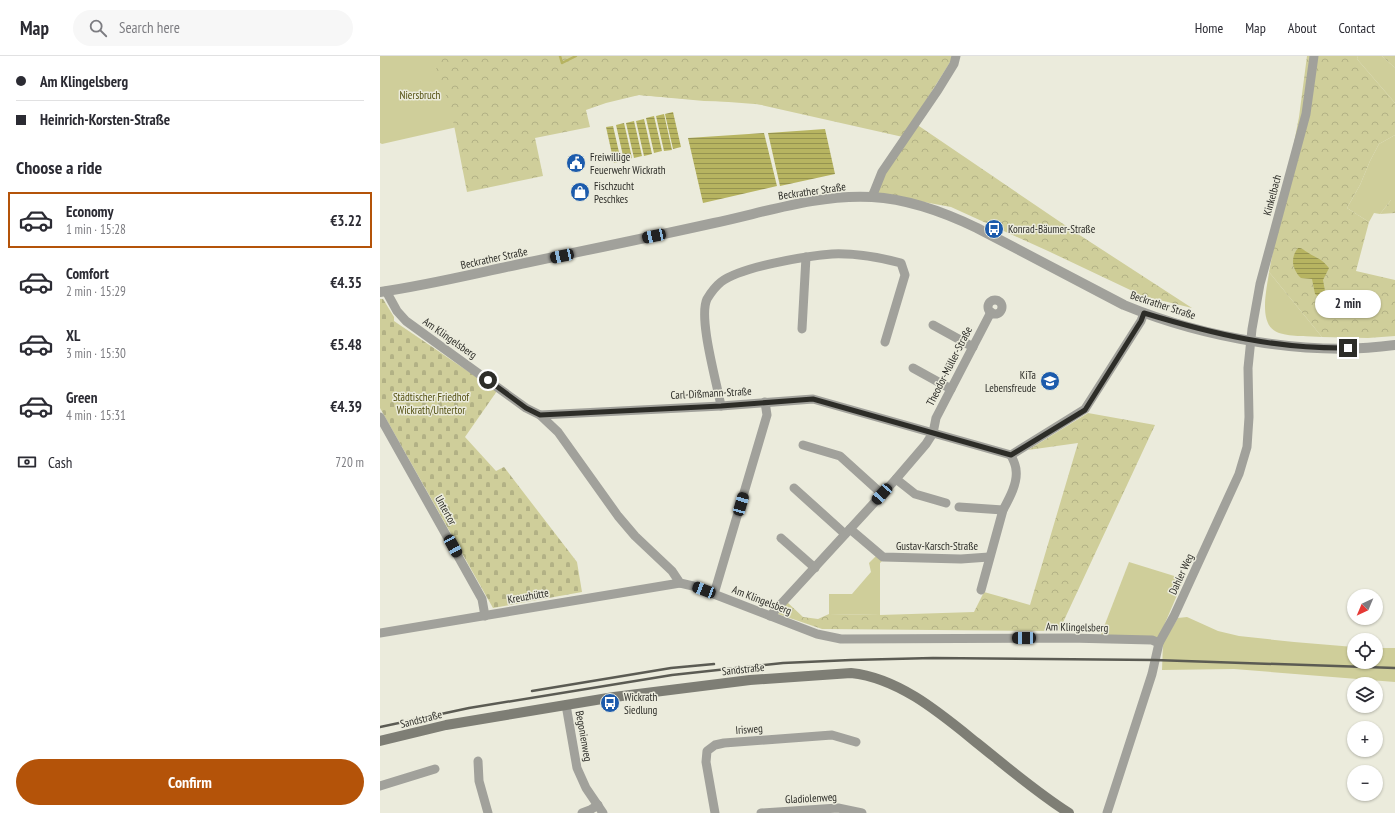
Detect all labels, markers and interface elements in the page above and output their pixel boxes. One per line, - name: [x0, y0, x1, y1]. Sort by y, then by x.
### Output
- search box: [73, 10, 353, 46]
- text: Map: [20, 16, 49, 40]
- icon: search: [87, 17, 109, 39]
- text: Search here: [119, 18, 180, 37]
- text: Home: [1195, 19, 1223, 37]
- text: Map: [1245, 19, 1266, 37]
- text: About: [1288, 19, 1317, 37]
- text: Contact: [1339, 19, 1375, 37]
- text: Am Klingelsberg: [40, 72, 128, 91]
- park label: Niersbruch: [400, 88, 441, 102]
- text: Heinrich-Korsten-Straße: [40, 110, 170, 129]
- place label: Freiwillige Feuerwehr Wickrath: [590, 150, 666, 177]
- public building icon: Freiwillige Feuerwehr Wickrath: [565, 152, 587, 174]
- text: Choose a ride: [16, 156, 102, 179]
- street label: Kinkelbach: [1260, 173, 1284, 217]
- place label: Fischzucht Peschkes: [594, 179, 634, 206]
- street label: Beckrather Straße: [777, 179, 847, 203]
- shop icon: Fischzucht Peschkes: [569, 181, 591, 203]
- icon: car: [18, 202, 54, 238]
- text: Economy: [66, 202, 114, 221]
- text: €3.22: [330, 211, 362, 230]
- bus stop icon: Konrad-Bäumer-Straße: [983, 218, 1005, 240]
- text: 1 min · 15:28: [66, 221, 126, 238]
- place label: Konrad-Bäumer-Straße: [1008, 222, 1096, 236]
- car: [641, 228, 667, 244]
- street label: Beckrather Straße: [459, 244, 529, 272]
- car: [549, 248, 575, 264]
- icon: car: [18, 264, 54, 300]
- text: Comfort: [66, 264, 109, 283]
- text: €4.35: [330, 273, 362, 292]
- text: 2 min · 15:29: [66, 283, 126, 300]
- street label: Beckrather Straße: [1128, 288, 1198, 322]
- callout: 2 min: [1315, 290, 1381, 318]
- text: 2 min: [1335, 295, 1361, 312]
- street label: Am Klingelsberg: [420, 314, 480, 362]
- street label: Theodor-Müller-Straße: [923, 323, 975, 408]
- icon: car: [18, 326, 54, 362]
- text: XL: [66, 326, 80, 345]
- text: €5.48: [330, 335, 362, 354]
- route end: [1339, 339, 1357, 357]
- text: 3 min · 15:30: [66, 345, 126, 362]
- place label: KiTa Lebensfreude: [985, 368, 1036, 395]
- school or university icon: KiTa Lebensfreude: [1039, 370, 1061, 392]
- route start: [479, 371, 497, 389]
- street label: Carl-Dißmann-Straße: [670, 384, 752, 402]
- icon: car: [18, 388, 54, 424]
- text: Green: [66, 388, 98, 407]
- park label: Städtischer Friedhof Wickrath/Untertor: [393, 390, 470, 417]
- text: €4.39: [330, 397, 362, 416]
- text: 4 min · 15:31: [66, 407, 126, 424]
- icon: cash: [16, 451, 38, 473]
- text: Cash: [48, 453, 72, 472]
- text: 720 m: [335, 454, 364, 471]
- car: [870, 481, 894, 507]
- car: [732, 491, 750, 517]
- street label: Untertor: [432, 493, 460, 527]
- car: [442, 533, 464, 559]
- street label: Gustav-Karsch-Straße: [896, 539, 979, 553]
- street label: Dahler Weg: [1165, 551, 1197, 597]
- car: [691, 580, 717, 600]
- street label: Am Klingelsberg: [730, 582, 794, 618]
- street label: Kreuzhütte: [506, 585, 550, 607]
- north arrow: [1347, 589, 1383, 625]
- map controls: [1347, 589, 1383, 801]
- street label: Am Klingelsberg: [1046, 619, 1109, 635]
- car: [1012, 632, 1036, 644]
- button: locate: [1347, 633, 1383, 669]
- street label: Sandstraße: [721, 660, 765, 678]
- button: layers: [1347, 677, 1383, 713]
- place label: Wickrath Siedlung: [624, 690, 658, 717]
- bus stop icon: Wickrath Siedlung: [599, 692, 621, 714]
- street label: Sandstraße: [399, 707, 444, 731]
- street label: Begonienweg: [573, 710, 595, 763]
- street label: Irisweg: [735, 721, 763, 737]
- button: +: [1347, 721, 1383, 757]
- button: Confirm: [16, 759, 364, 805]
- button: −: [1347, 765, 1383, 801]
- street label: Gladiolenweg: [785, 790, 837, 806]

